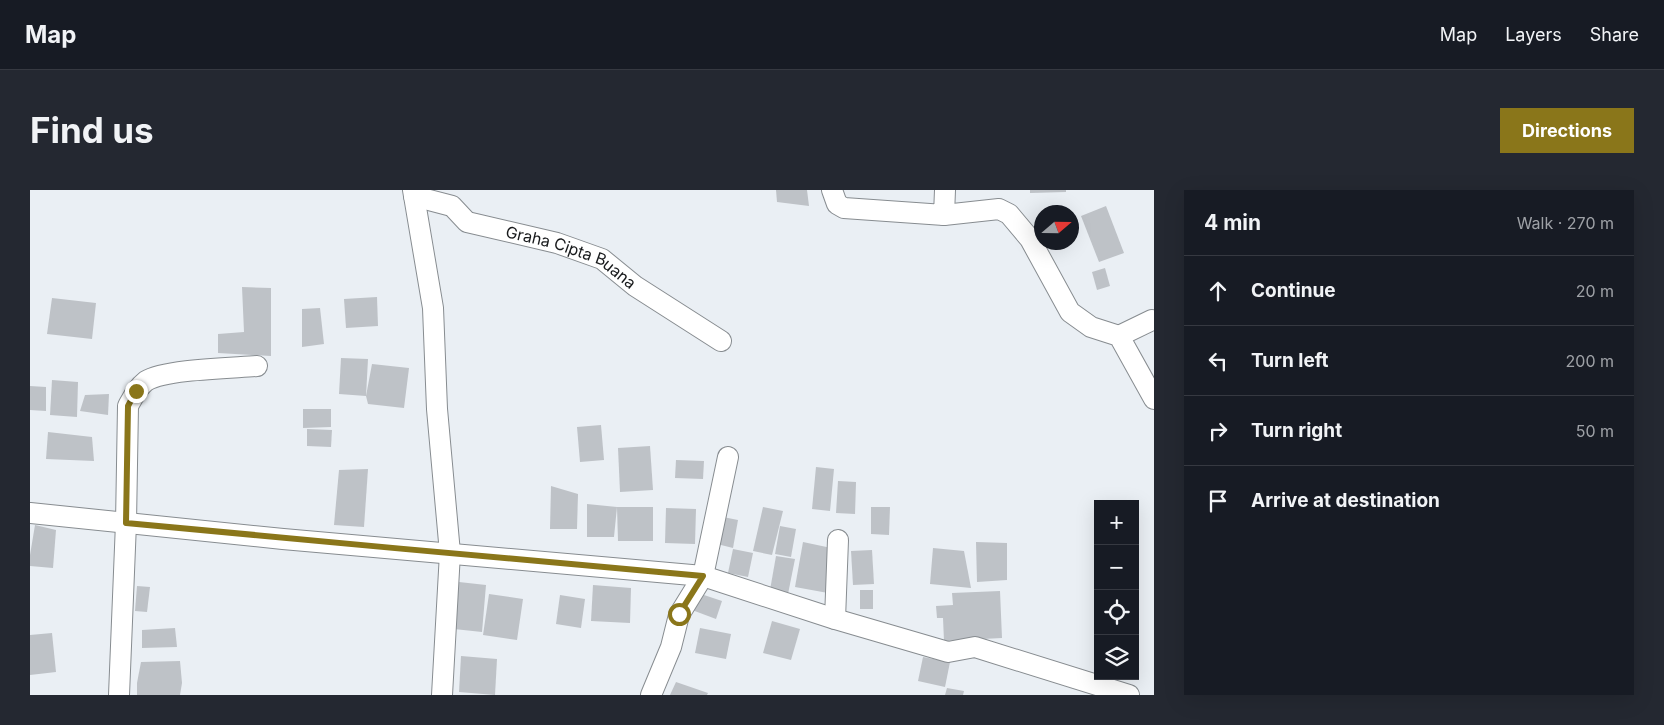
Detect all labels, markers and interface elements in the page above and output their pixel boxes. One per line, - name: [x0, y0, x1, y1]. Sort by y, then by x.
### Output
- text: Map: [25, 20, 76, 49]
- text: Map: [1440, 24, 1477, 45]
- text: Layers: [1505, 24, 1562, 45]
- text: Share: [1590, 24, 1639, 45]
- button: Directions: [1500, 108, 1634, 153]
- text: Find us: [30, 109, 154, 151]
- north arrow: [1034, 205, 1079, 250]
- text: 4 min: [1204, 210, 1261, 235]
- text: Walk · 270 m: [1517, 213, 1614, 233]
- street label: Graha Cipta Buana: [504, 221, 640, 293]
- icon: ahead: [1204, 277, 1232, 305]
- text: Continue: [1251, 279, 1336, 302]
- text: 20 m: [1576, 281, 1614, 301]
- icon: left: [1204, 347, 1232, 375]
- text: Turn left: [1251, 349, 1329, 372]
- text: 200 m: [1566, 351, 1614, 371]
- route end: [125, 380, 148, 403]
- icon: right: [1204, 417, 1232, 445]
- text: Turn right: [1251, 419, 1342, 442]
- text: 50 m: [1576, 421, 1614, 441]
- icon: arrive: [1204, 487, 1232, 515]
- text: Arrive at destination: [1251, 489, 1440, 512]
- map controls: [1094, 500, 1139, 680]
- button: +: [1094, 500, 1139, 545]
- button: −: [1094, 545, 1139, 590]
- button: locate: [1094, 590, 1139, 635]
- route start: [668, 603, 691, 626]
- button: layers: [1094, 635, 1139, 680]

